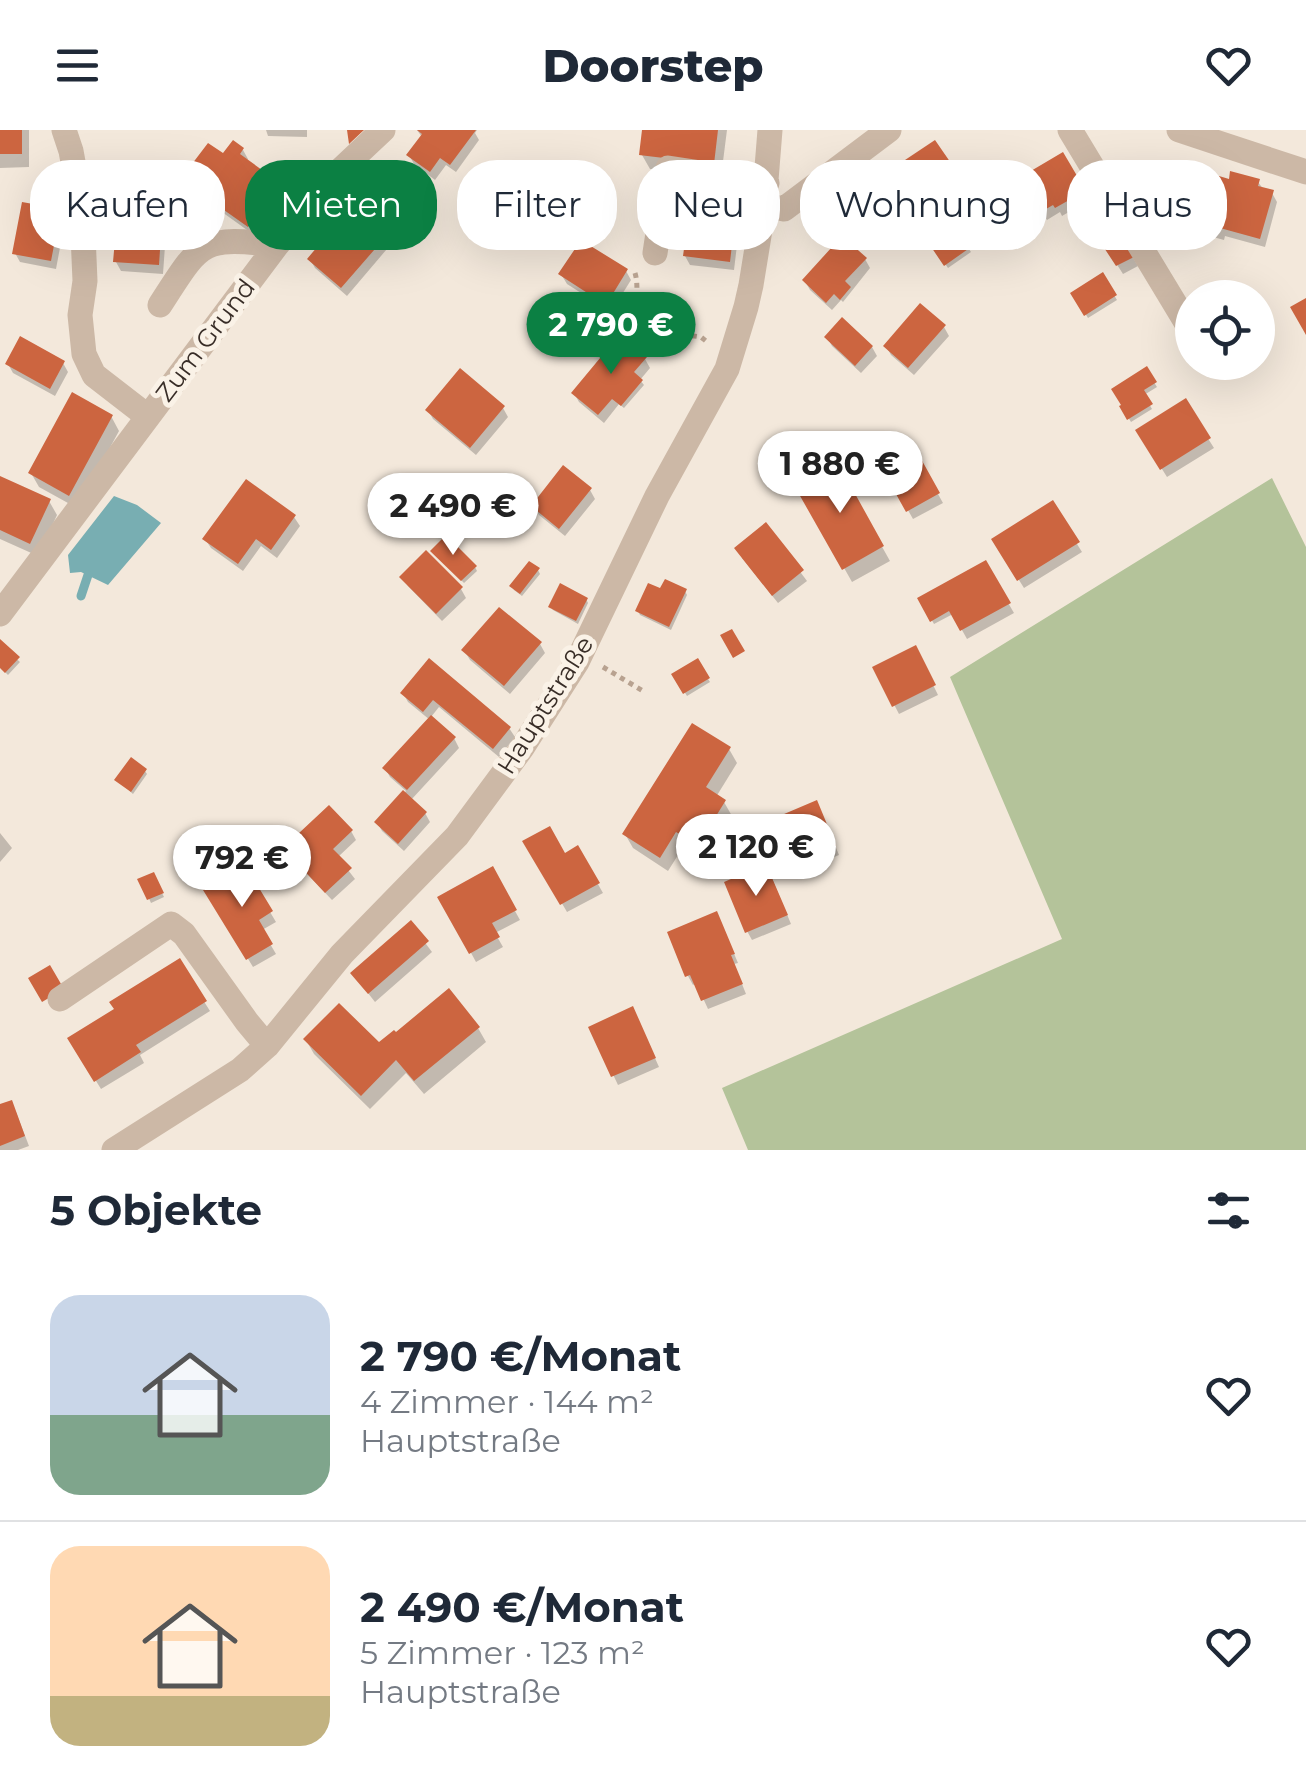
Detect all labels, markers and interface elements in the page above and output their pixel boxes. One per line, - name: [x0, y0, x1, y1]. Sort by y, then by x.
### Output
- icon: menu: [50, 38, 105, 93]
- text: Doorstep: [542, 38, 764, 93]
- icon: heart: [1201, 38, 1256, 93]
- chip: Kaufen: [30, 160, 225, 250]
- chip: Mieten: [245, 160, 437, 250]
- chip: Filter: [457, 160, 617, 250]
- chip: Neu: [637, 160, 780, 250]
- chip: Wohnung: [800, 160, 1047, 250]
- chip: Haus: [1067, 160, 1227, 250]
- street label: Zum Grund: [149, 273, 261, 407]
- map controls: [1175, 280, 1275, 380]
- button: locate: [1175, 280, 1275, 380]
- pin: 2 790 €: [519, 292, 703, 377]
- text: 2 790 €: [549, 305, 673, 344]
- pin: 1 880 €: [748, 431, 932, 516]
- text: 1 880 €: [780, 444, 900, 483]
- pin: 2 490 €: [361, 473, 545, 558]
- text: 2 490 €: [390, 486, 517, 525]
- street label: Hauptstraße: [491, 631, 599, 779]
- pin: 2 120 €: [664, 814, 848, 899]
- pin: 792 €: [172, 825, 312, 910]
- text: 2 120 €: [698, 827, 814, 866]
- text: 792 €: [195, 838, 289, 877]
- icon: filters: [1201, 1183, 1256, 1238]
- text: 5 Objekte: [50, 1184, 262, 1236]
- text: 2 790 €/Monat: [360, 1330, 681, 1382]
- icon: home: [130, 1335, 250, 1455]
- icon: heart: [1201, 1368, 1256, 1423]
- text: 4 Zimmer · 144 m²: [360, 1382, 654, 1421]
- text: Hauptstraße: [360, 1421, 561, 1460]
- text: 2 490 €/Monat: [360, 1581, 684, 1633]
- icon: home: [130, 1586, 250, 1706]
- icon: heart: [1201, 1619, 1256, 1674]
- text: 5 Zimmer · 123 m²: [360, 1633, 645, 1672]
- text: Hauptstraße: [360, 1672, 561, 1711]

